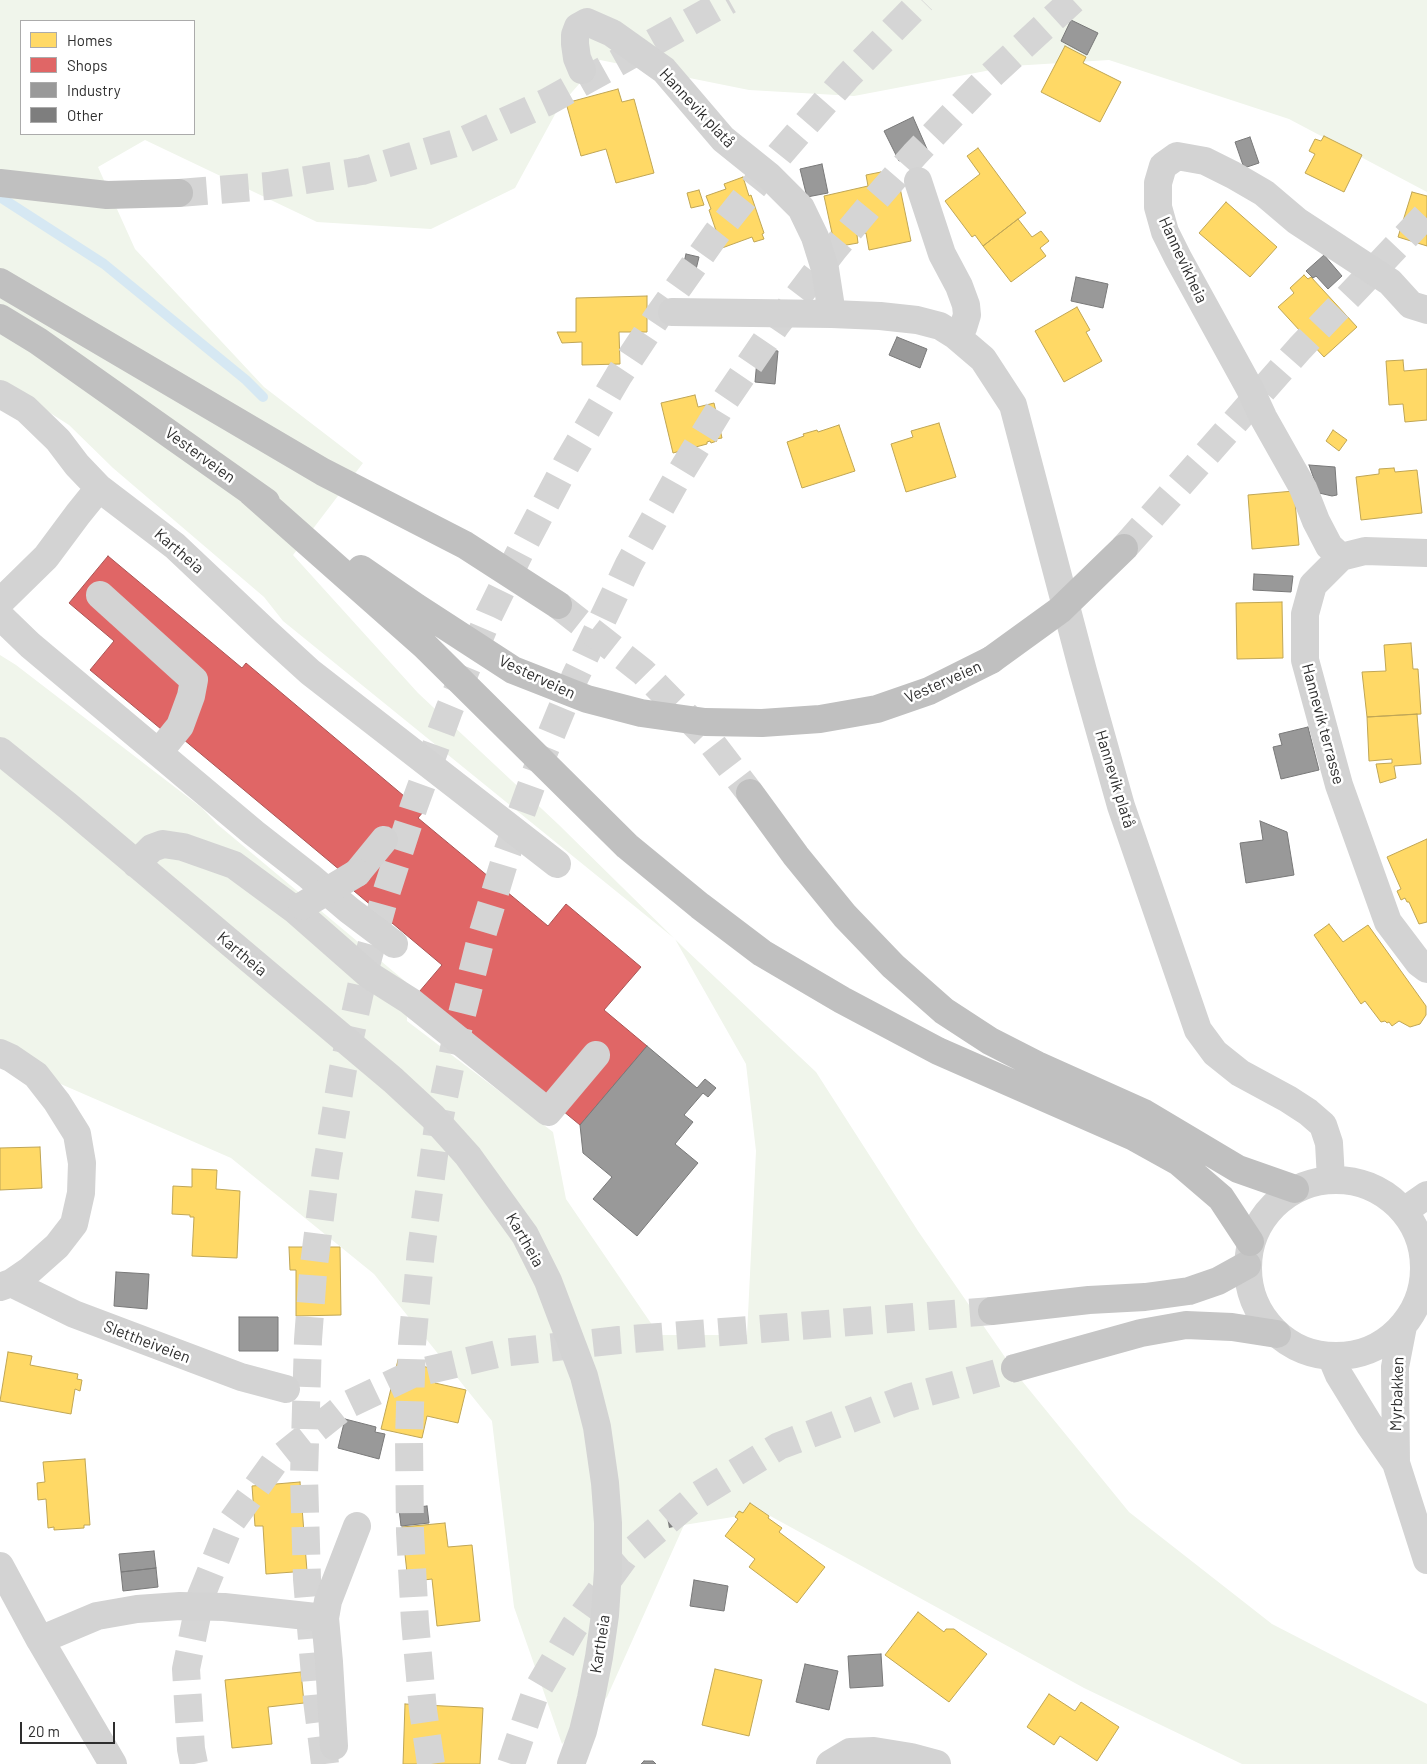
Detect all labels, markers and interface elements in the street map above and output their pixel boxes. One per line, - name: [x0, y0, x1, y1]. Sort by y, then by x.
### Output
- legend: [20, 20, 195, 135]
- text: Homes: [67, 31, 112, 49]
- text: Shops: [67, 56, 107, 74]
- street label: Hannevik platå: [655, 64, 739, 152]
- text: Industry: [67, 81, 121, 99]
- text: Other: [67, 106, 103, 124]
- street label: Hannevikheia: [1155, 214, 1211, 306]
- street label: Vesterveien: [161, 423, 239, 487]
- street label: Kartheia: [150, 524, 208, 578]
- street label: Vesterveien: [496, 651, 578, 703]
- street label: Vesterveien: [902, 657, 984, 707]
- street label: Hannevik terrasse: [1298, 661, 1348, 787]
- street label: Hannevik platå: [1091, 728, 1139, 830]
- street label: Kartheia: [213, 928, 271, 980]
- street label: Kartheia: [502, 1210, 548, 1270]
- street label: Slettheiveien: [101, 1317, 193, 1367]
- street label: Myrbakken: [1386, 1356, 1408, 1432]
- street label: Kartheia: [586, 1613, 614, 1675]
- scale bar: [22, 1712, 118, 1744]
- text: 20 m: [28, 1722, 60, 1740]

